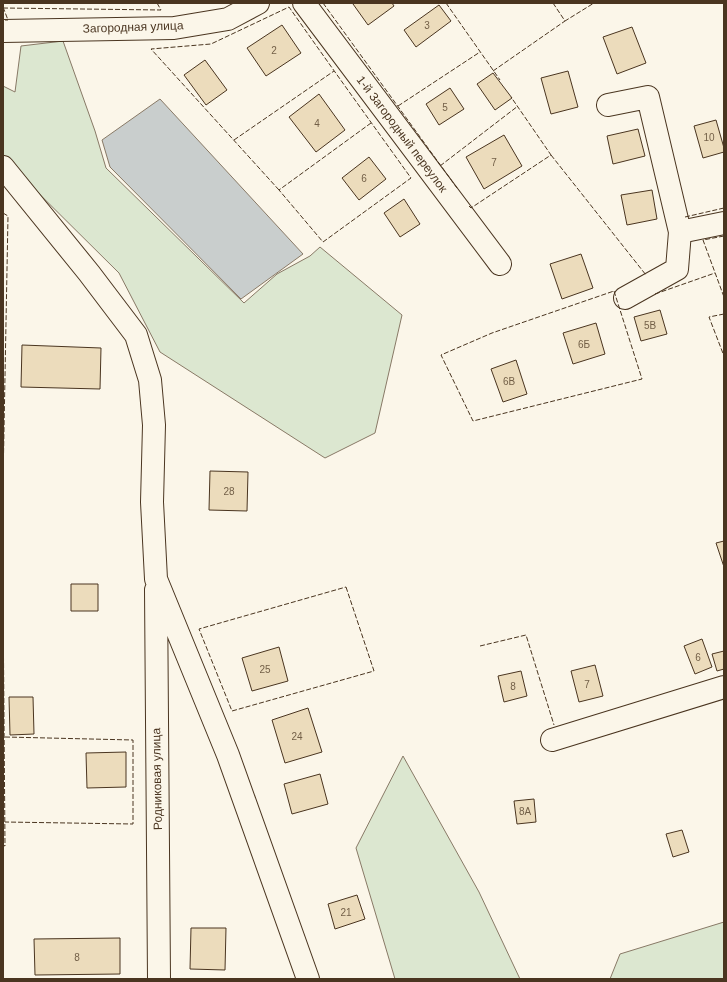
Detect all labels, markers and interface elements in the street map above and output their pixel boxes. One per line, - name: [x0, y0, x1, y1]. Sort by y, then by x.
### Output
- street label: Загородная улица: [82, 18, 184, 36]
- house number: 3: [424, 20, 430, 31]
- house number: 2: [271, 45, 277, 56]
- street label: 1-й Загородный переулок: [354, 73, 451, 195]
- house number: 5: [442, 102, 448, 113]
- house number: 4: [314, 118, 320, 129]
- house number: 10: [703, 132, 715, 143]
- house number: 7: [491, 157, 497, 168]
- house number: 6: [361, 173, 367, 184]
- house number: 5В: [644, 320, 656, 331]
- house number: 6Б: [578, 339, 590, 350]
- house number: 6В: [503, 376, 515, 387]
- house number: 28: [223, 486, 235, 497]
- house number: 6: [695, 652, 701, 663]
- house number: 25: [259, 664, 271, 675]
- house number: 7: [584, 679, 590, 690]
- house number: 8: [510, 681, 516, 692]
- street label: Родниковая улица: [149, 728, 165, 830]
- house number: 24: [291, 731, 303, 742]
- house number: 8А: [519, 806, 531, 817]
- house number: 21: [340, 907, 352, 918]
- house number: 8: [74, 952, 80, 963]

